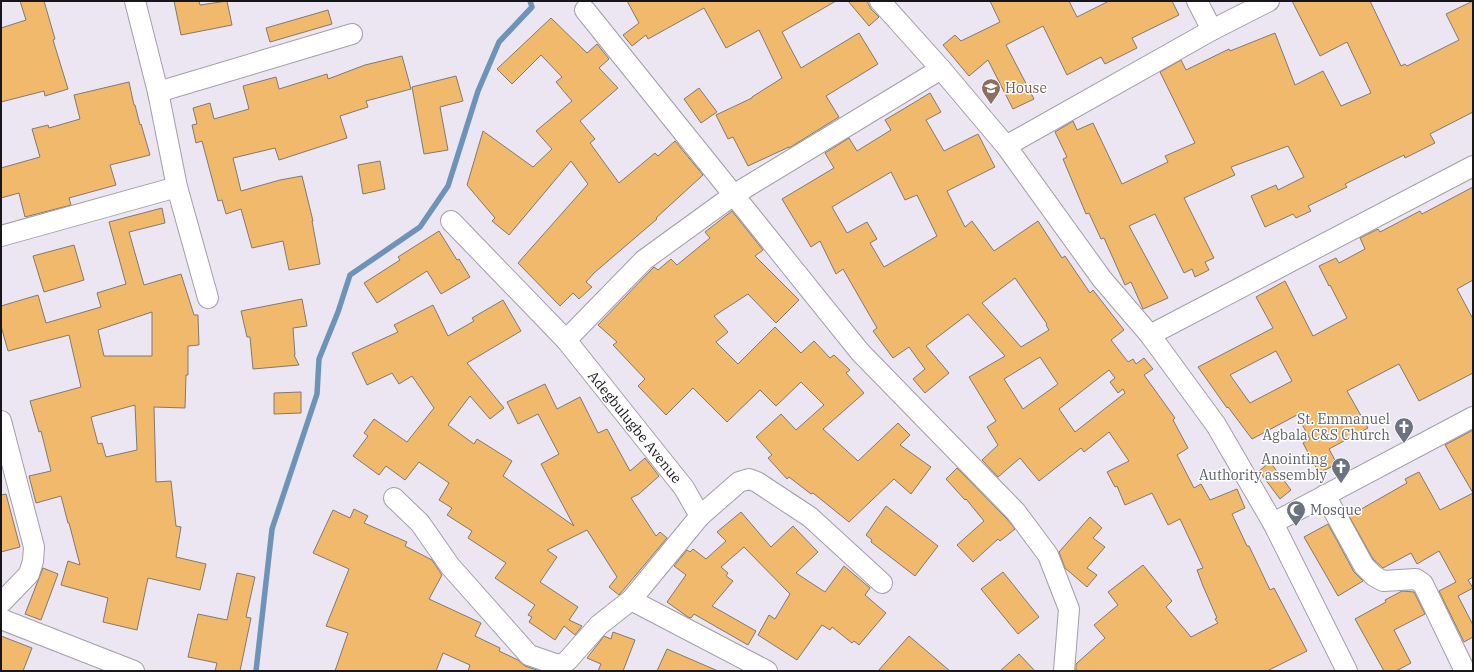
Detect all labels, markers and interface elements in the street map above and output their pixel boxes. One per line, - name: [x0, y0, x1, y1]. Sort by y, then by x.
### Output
- school or university icon: House: [980, 77, 1002, 105]
- place label: House: [1005, 79, 1047, 97]
- street label: Adegbulugbe Avenue: [584, 367, 686, 487]
- place label: St. Emmanuel Agbala C&S Church: [1263, 410, 1390, 444]
- church icon: St. Emmanuel Agbala C&S Church: [1393, 416, 1415, 444]
- place label: Anointing Authority assembly: [1199, 450, 1328, 484]
- church icon: Anointing Authority assembly: [1330, 456, 1352, 484]
- mosque icon: Mosque: [1285, 499, 1307, 527]
- place label: Mosque: [1310, 501, 1361, 519]

